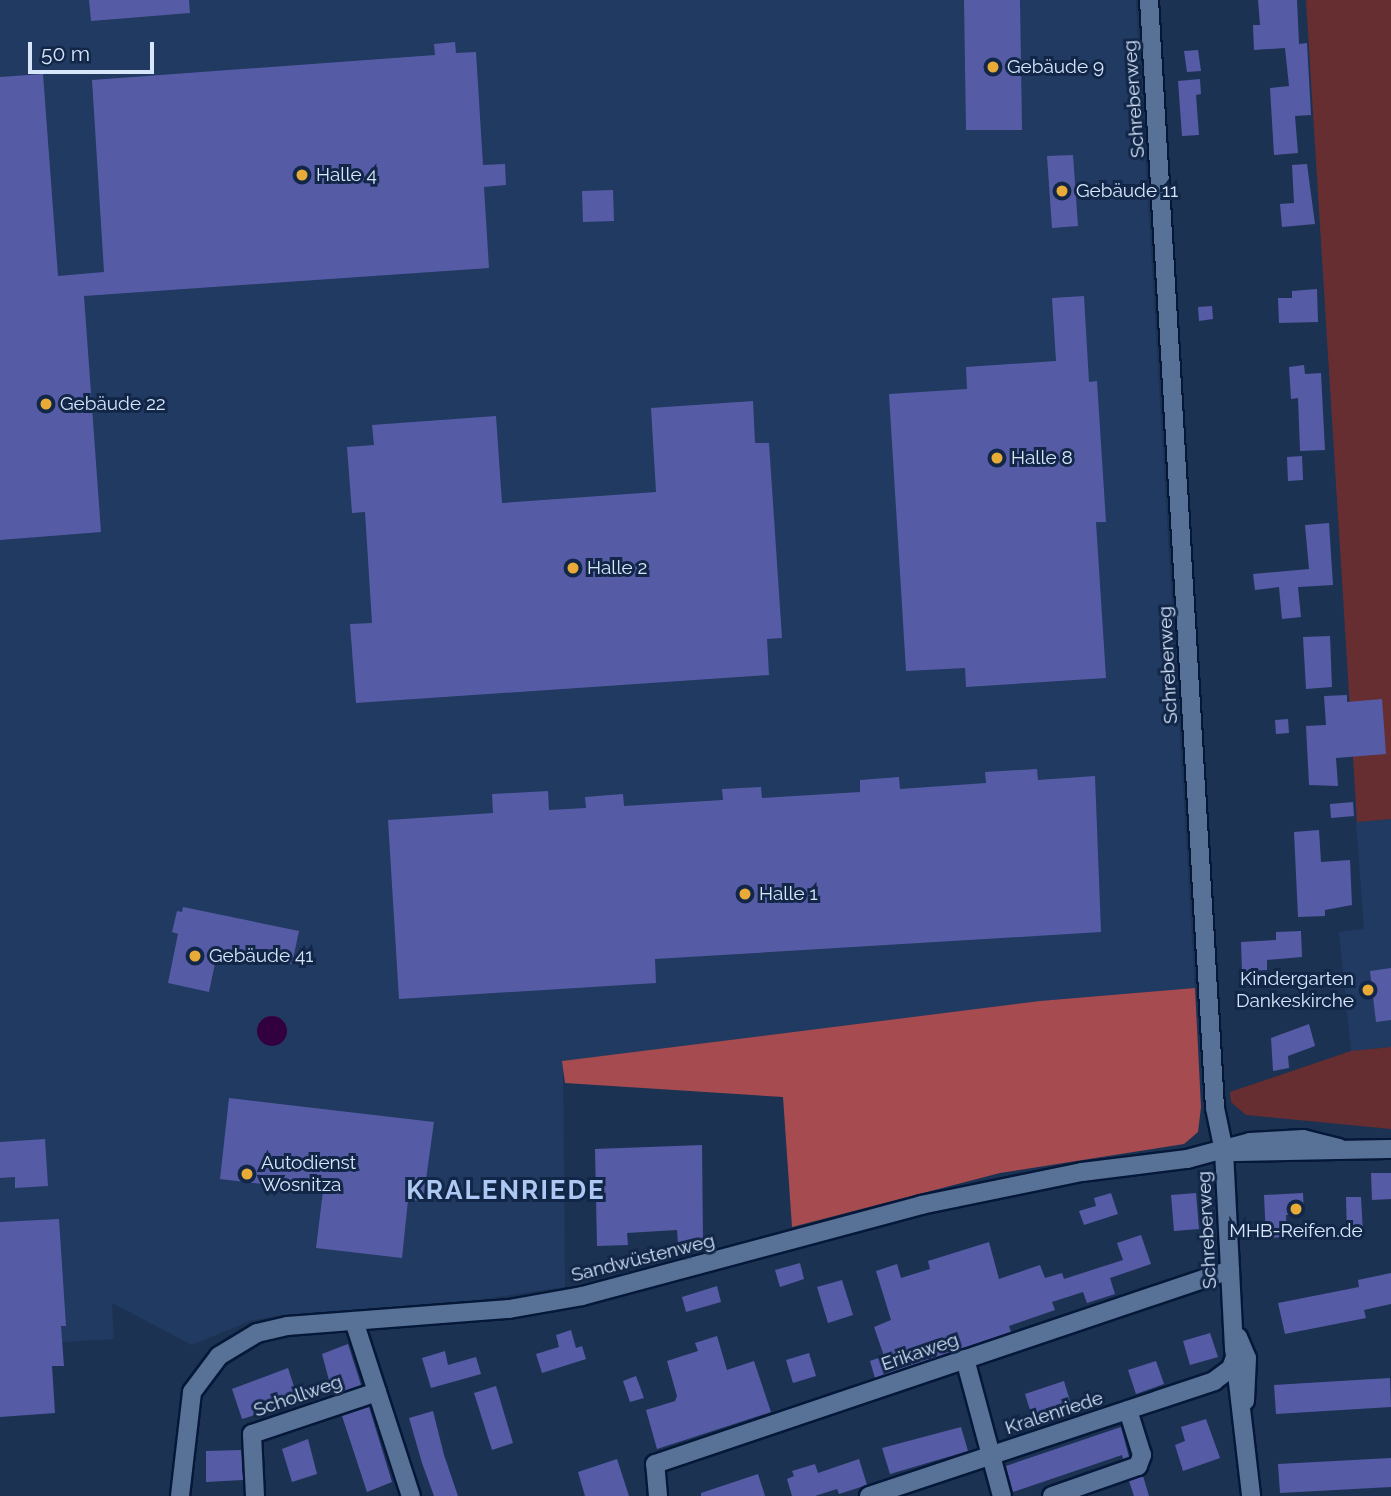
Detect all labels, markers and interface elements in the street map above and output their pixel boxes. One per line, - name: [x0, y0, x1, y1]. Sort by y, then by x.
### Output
- scale bar: [32, 28, 158, 72]
- street label: Schreberweg: [1119, 39, 1149, 159]
- text: 50 m: [41, 41, 90, 66]
- place label: Gebäude 9: [1007, 56, 1104, 78]
- marker: Gebäude 9: [985, 59, 1001, 75]
- place label: Halle 4: [316, 164, 377, 186]
- marker: Halle 4: [294, 167, 310, 183]
- place label: Gebäude 11: [1076, 180, 1178, 202]
- marker: Gebäude 11: [1054, 183, 1070, 199]
- place label: Gebäude 22: [60, 393, 166, 415]
- marker: Gebäude 22: [38, 396, 54, 412]
- place label: Halle 8: [1011, 447, 1073, 469]
- marker: Halle 8: [989, 450, 1005, 466]
- place label: Halle 2: [587, 557, 648, 579]
- marker: Halle 2: [565, 560, 581, 576]
- street label: Schreberweg: [1154, 605, 1182, 725]
- place label: Halle 1: [759, 883, 818, 905]
- marker: Halle 1: [737, 886, 753, 902]
- place label: Gebäude 41: [209, 945, 313, 967]
- marker: Gebäude 41: [187, 948, 203, 964]
- place label: Kindergarten Dankeskirche: [1236, 968, 1354, 1012]
- marker: Kindergarten Dankeskirche: [1360, 982, 1376, 998]
- place label: Autodienst Wosnitza: [261, 1152, 356, 1196]
- marker: Autodienst Wosnitza: [239, 1166, 255, 1182]
- street label: Schreberweg: [1193, 1170, 1221, 1290]
- district label: KRALENRIEDE: [408, 1175, 604, 1207]
- marker: MHB-Reifen.de: [1288, 1201, 1304, 1217]
- place label: MHB-Reifen.de: [1229, 1220, 1363, 1242]
- street label: Sandwüstenweg: [569, 1229, 717, 1287]
- street label: Erikaweg: [878, 1328, 962, 1376]
- street label: Schollweg: [251, 1370, 345, 1422]
- street label: Kralenriede: [1002, 1386, 1106, 1440]

